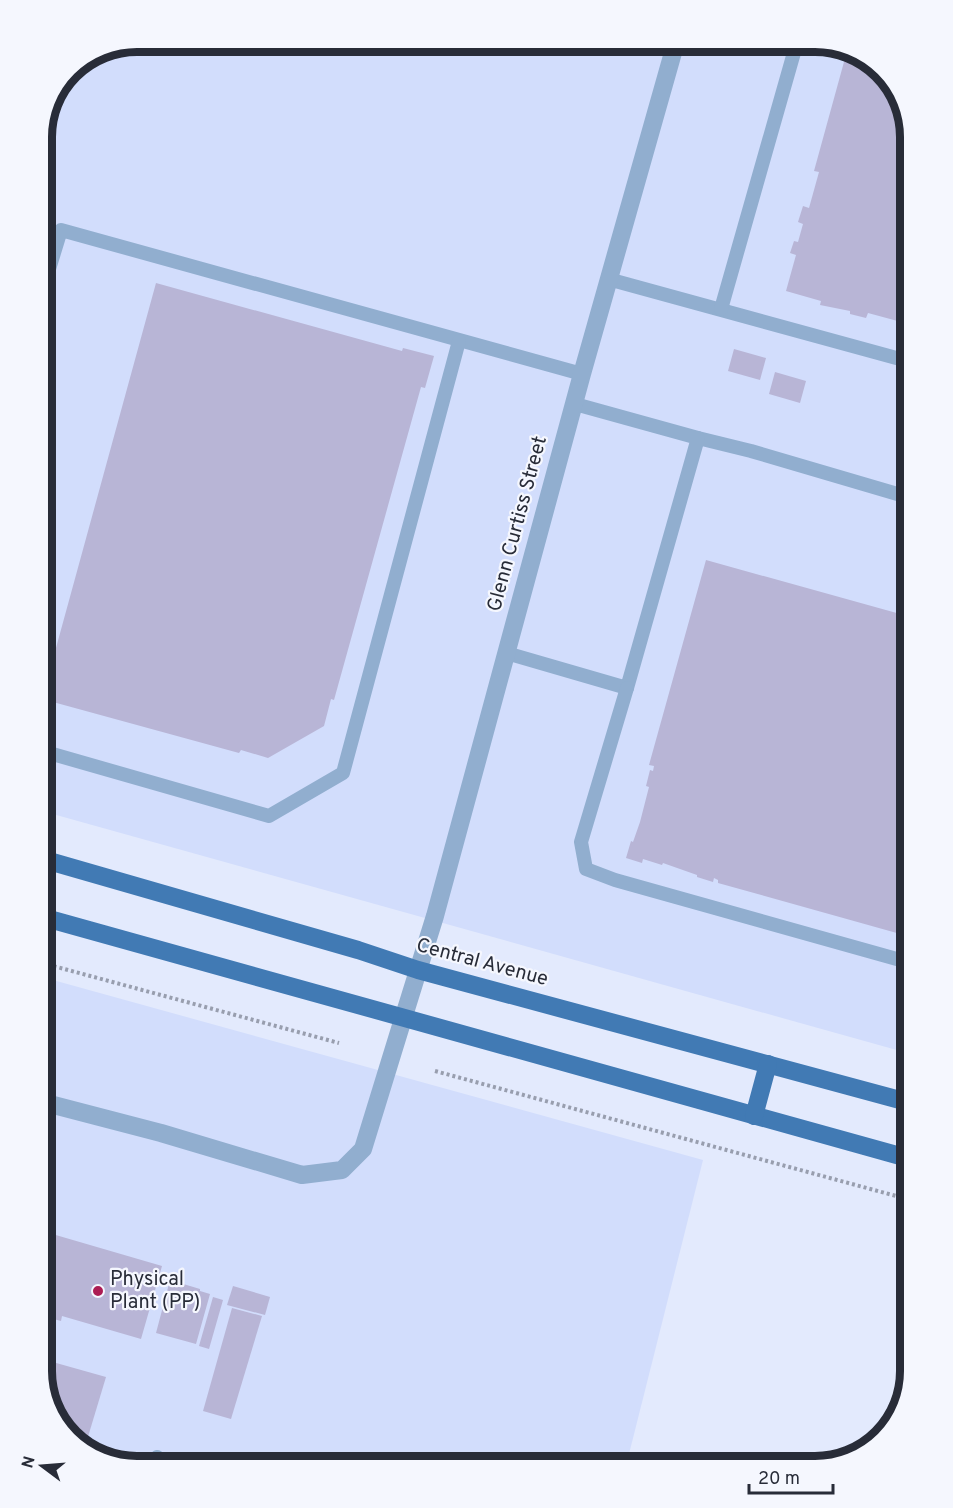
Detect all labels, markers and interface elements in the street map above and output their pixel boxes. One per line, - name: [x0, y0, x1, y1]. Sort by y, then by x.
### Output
- street label: Glenn Curtiss Street: [482, 433, 554, 615]
- street label: Central Avenue: [413, 933, 551, 993]
- place label: Physical Plant (PP): [110, 1267, 200, 1316]
- marker: Physical Plant (PP): [91, 1284, 105, 1298]
- north arrow: [12, 1436, 72, 1496]
- text: N: [18, 1454, 41, 1471]
- scale bar: [749, 1457, 833, 1495]
- text: 20 m: [758, 1468, 800, 1491]

